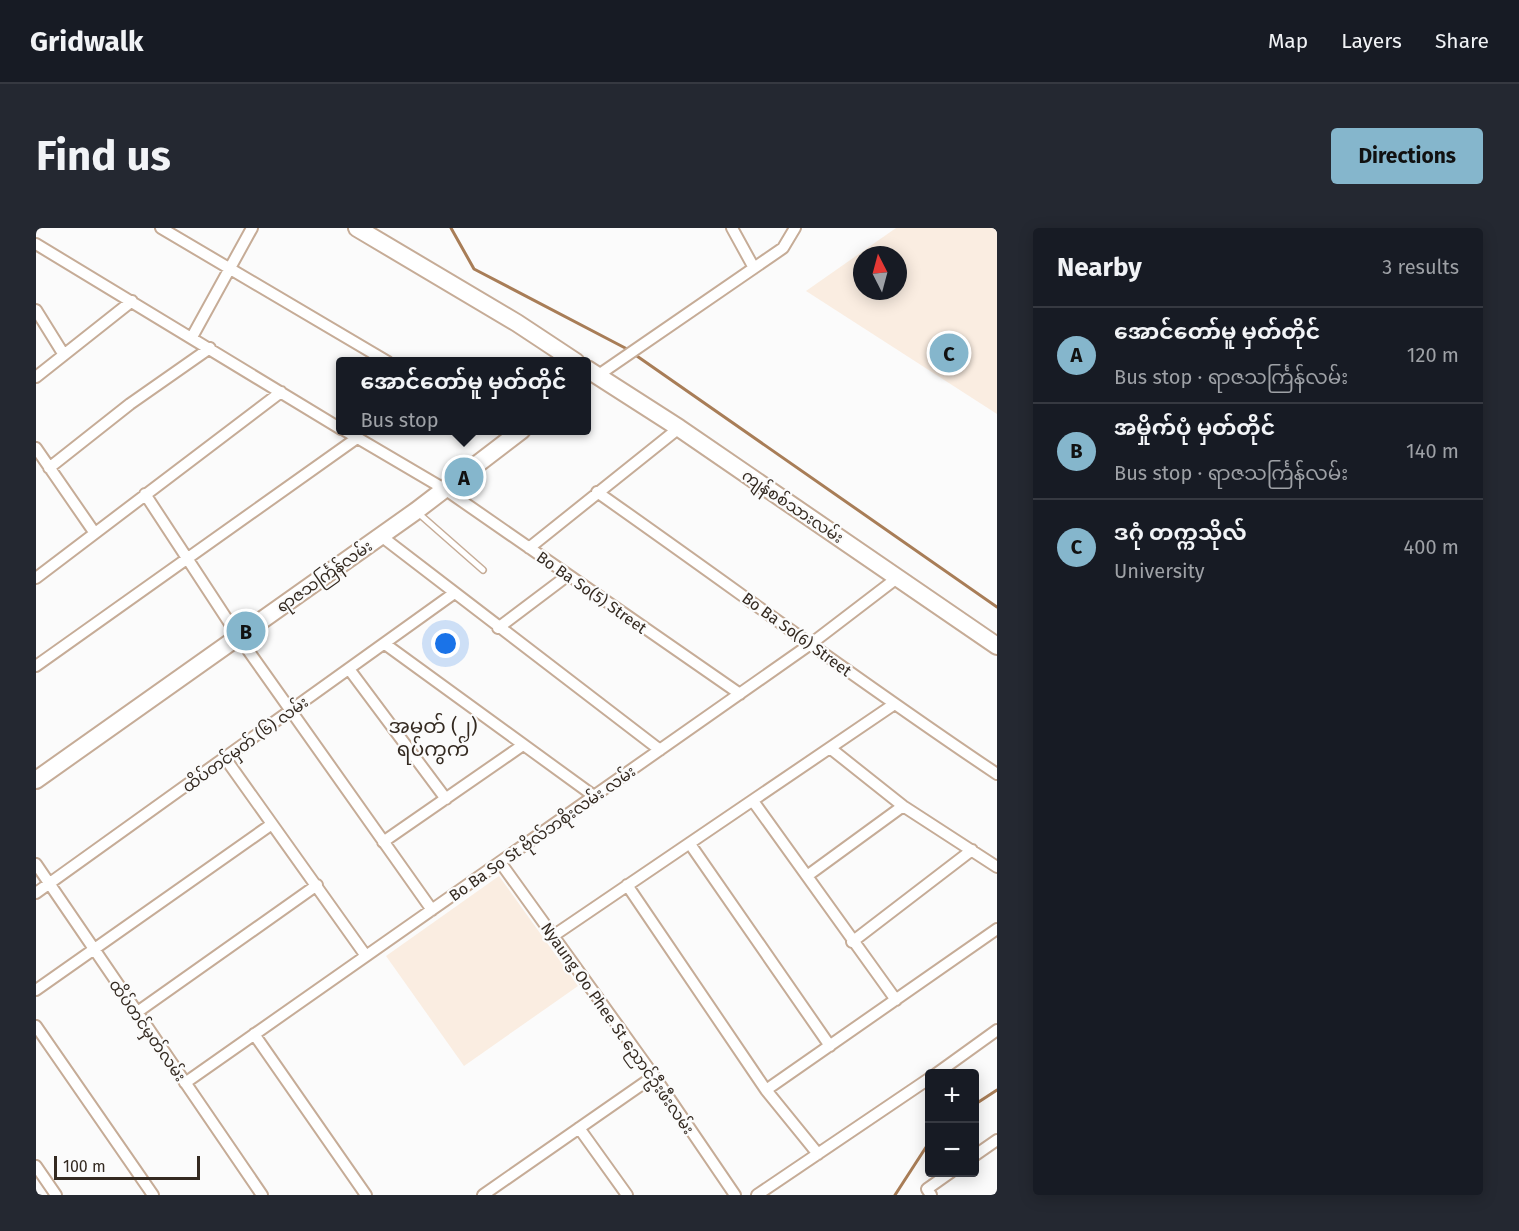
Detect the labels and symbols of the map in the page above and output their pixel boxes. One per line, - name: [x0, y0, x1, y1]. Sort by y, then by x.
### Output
- north arrow: [853, 246, 907, 300]
- pin: C: [930, 330, 968, 376]
- pin: A: [444, 454, 484, 500]
- street label: ကျန်စစ်သားလမ်း: [736, 464, 848, 551]
- street label: ရာဇသင်္ကြန်လမ်း: [272, 535, 378, 620]
- street label: Bo Ba So(5) Street: [533, 547, 651, 638]
- street label: Bo Ba So(6) Street: [738, 588, 855, 681]
- pin: B: [226, 608, 266, 654]
- your location: [431, 629, 460, 658]
- street label: ထိပ်တင်မှတ် (၆) လမ်း: [178, 691, 315, 800]
- district label: အမှတ် (၂) ရပ်ကွက်: [388, 712, 478, 765]
- street label: Bo Ba So St ဗိုလ်ဘစိုးလမ်း လမ်း: [444, 760, 642, 909]
- street label: Nyaung Oo Phee St ညောင်ဦးဖီးလမ်း: [534, 918, 700, 1140]
- street label: ထိပ်တင်မှတ်လမ်း: [101, 974, 192, 1088]
- scale bar: [54, 1153, 200, 1180]

